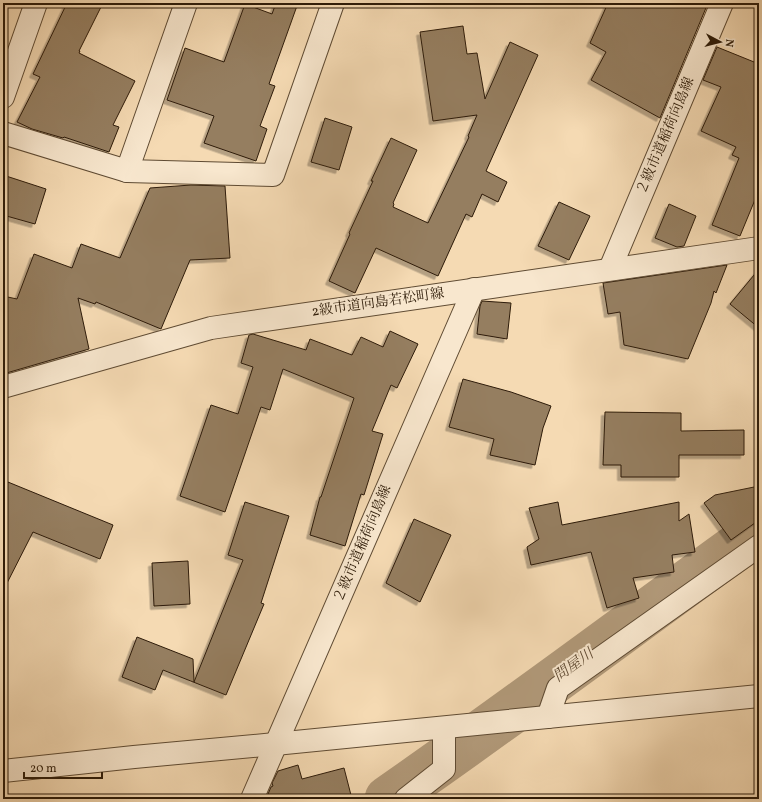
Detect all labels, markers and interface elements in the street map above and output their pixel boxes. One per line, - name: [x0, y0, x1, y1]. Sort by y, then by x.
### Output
- north arrow: [700, 22, 740, 62]
- text: N: [721, 38, 736, 48]
- street label: ２級市道稲荷向島線: [633, 74, 699, 198]
- street label: 2級市道向島若松町線: [311, 284, 445, 322]
- street label: ２級市道稲荷向島線: [330, 482, 396, 606]
- water label: 問屋川: [550, 643, 600, 688]
- scale bar: [24, 754, 102, 780]
- text: 20 m: [30, 761, 57, 777]

